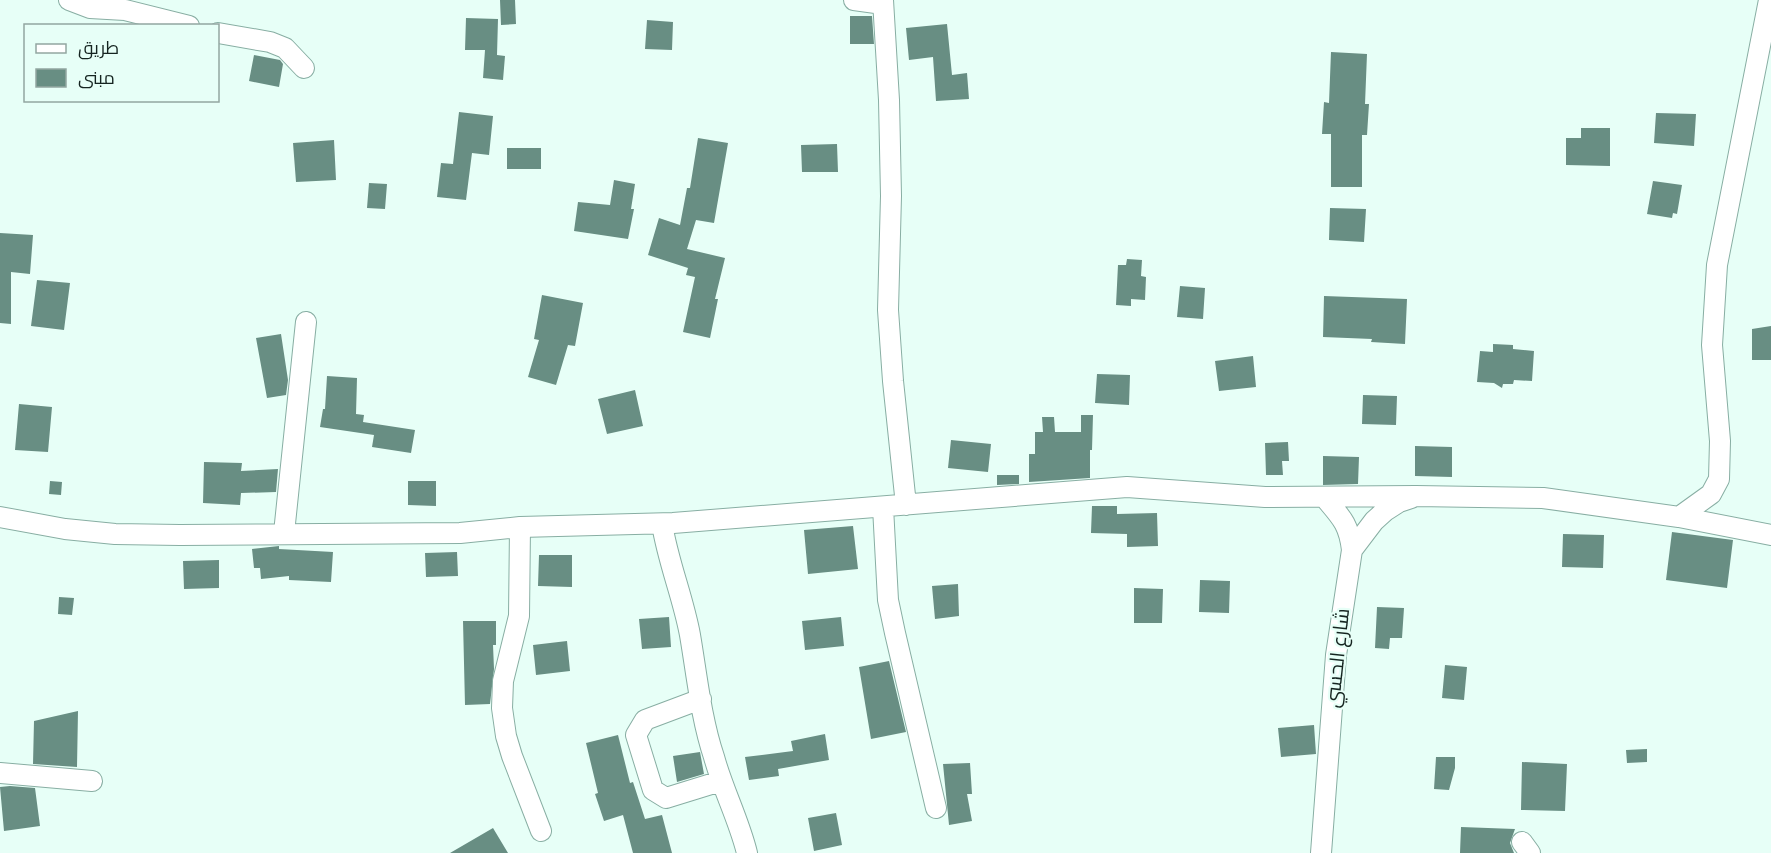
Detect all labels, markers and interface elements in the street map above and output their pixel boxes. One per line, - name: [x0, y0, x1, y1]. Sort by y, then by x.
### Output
- legend: [24, 24, 219, 102]
- text: طريق: [78, 36, 119, 60]
- text: مبنى: [78, 66, 115, 89]
- street label: شارع الحسي: [1319, 607, 1357, 709]

